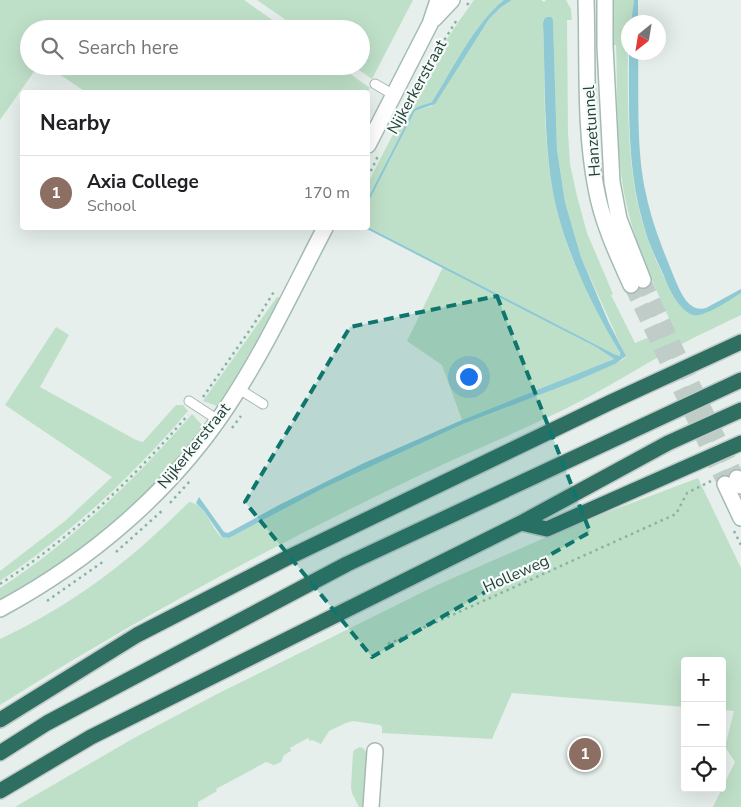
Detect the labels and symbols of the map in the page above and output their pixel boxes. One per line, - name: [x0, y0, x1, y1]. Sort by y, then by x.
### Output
- north arrow: [621, 15, 666, 60]
- street label: Nijkerkerstraat: [382, 36, 452, 138]
- street label: Hanzetunnel: [578, 84, 606, 177]
- your location: [456, 364, 482, 390]
- street label: Nijkerkerstraat: [152, 398, 236, 494]
- street label: Holleweg: [480, 550, 552, 598]
- pin: 1: [569, 735, 601, 773]

